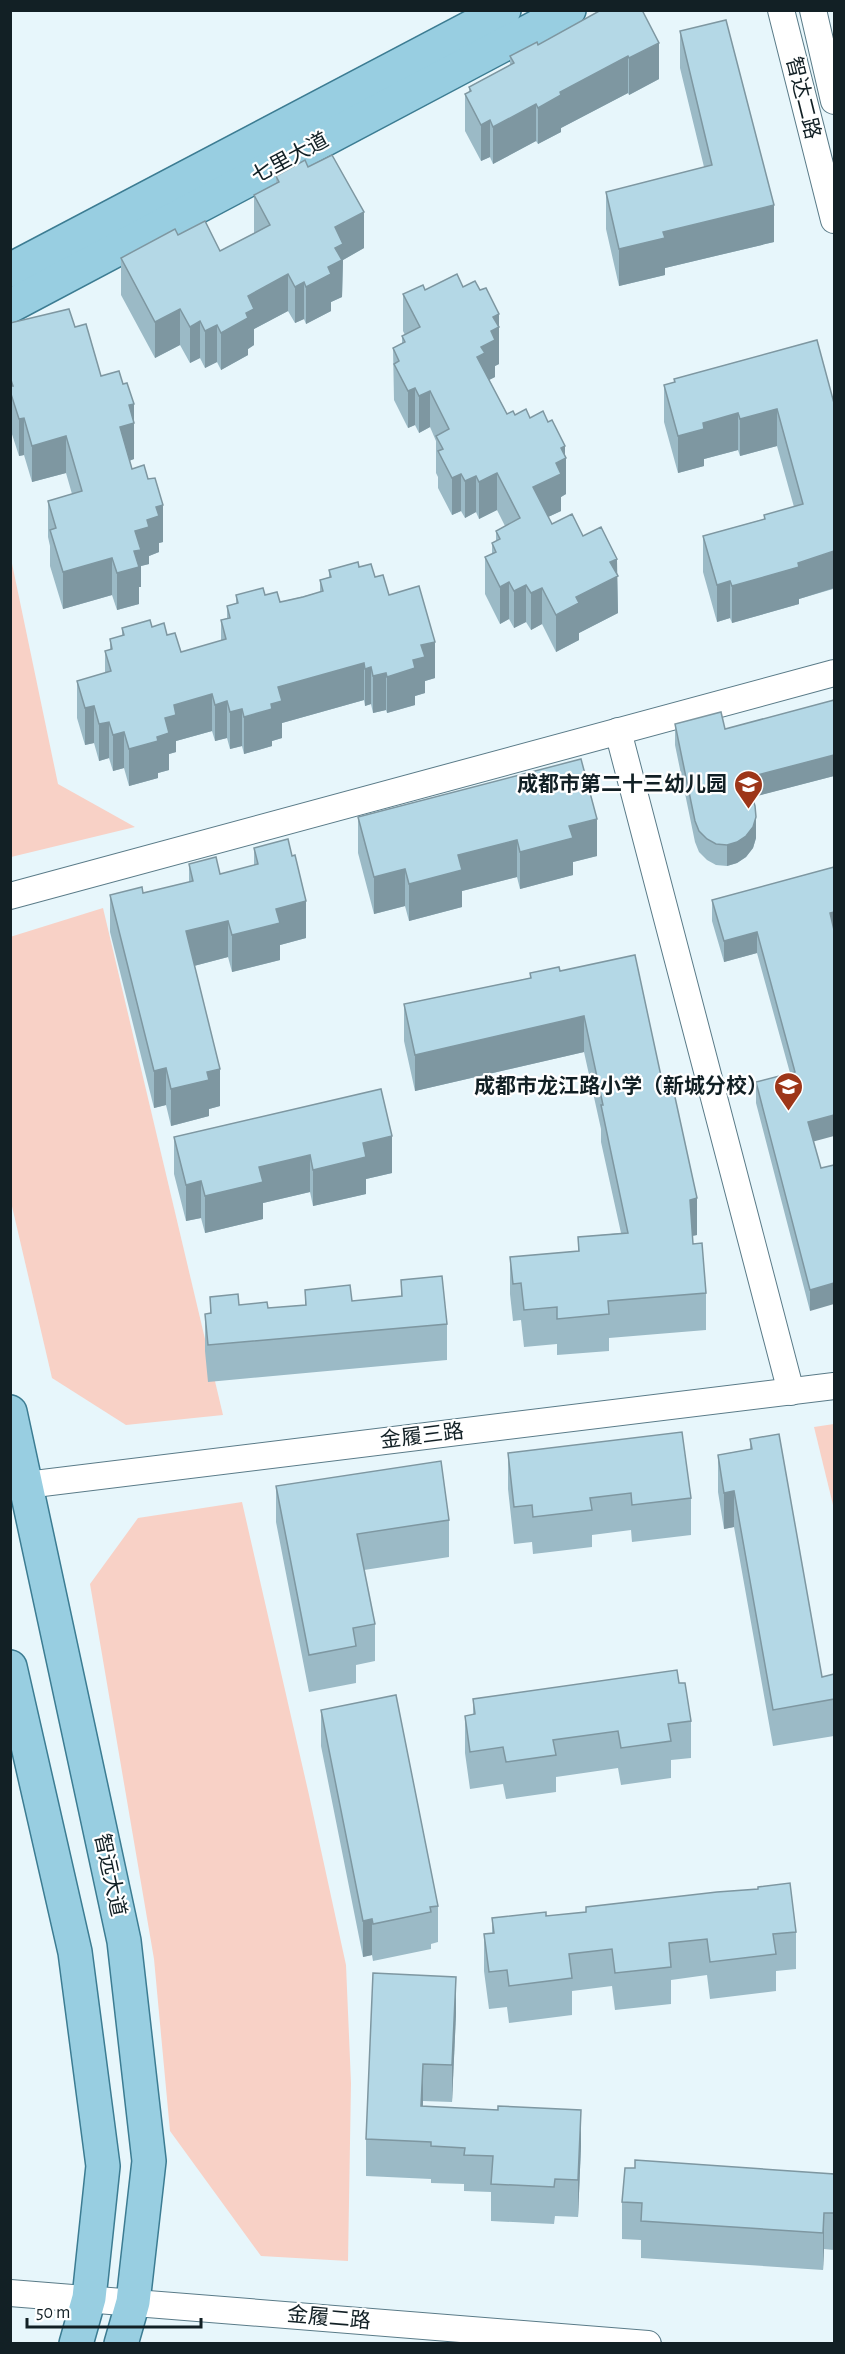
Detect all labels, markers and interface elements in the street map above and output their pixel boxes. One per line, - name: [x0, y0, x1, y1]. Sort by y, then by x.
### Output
- street label: 智达二路: [783, 54, 824, 141]
- street label: 七里大道: [248, 128, 332, 187]
- school or university icon: 成都市第二十三幼儿园: [732, 768, 764, 810]
- place label: 成都市第二十三幼儿园: [517, 773, 727, 795]
- school or university icon: 成都市龙江路小学（新城分校）: [773, 1070, 805, 1112]
- place label: 成都市龙江路小学（新城分校）: [474, 1074, 768, 1097]
- street label: 金履三路: [379, 1419, 465, 1452]
- street label: 智远大道: [91, 1832, 130, 1918]
- scale bar: [27, 2291, 201, 2329]
- street label: 金履二路: [286, 2303, 372, 2332]
- text: 50 m: [36, 2304, 70, 2322]

